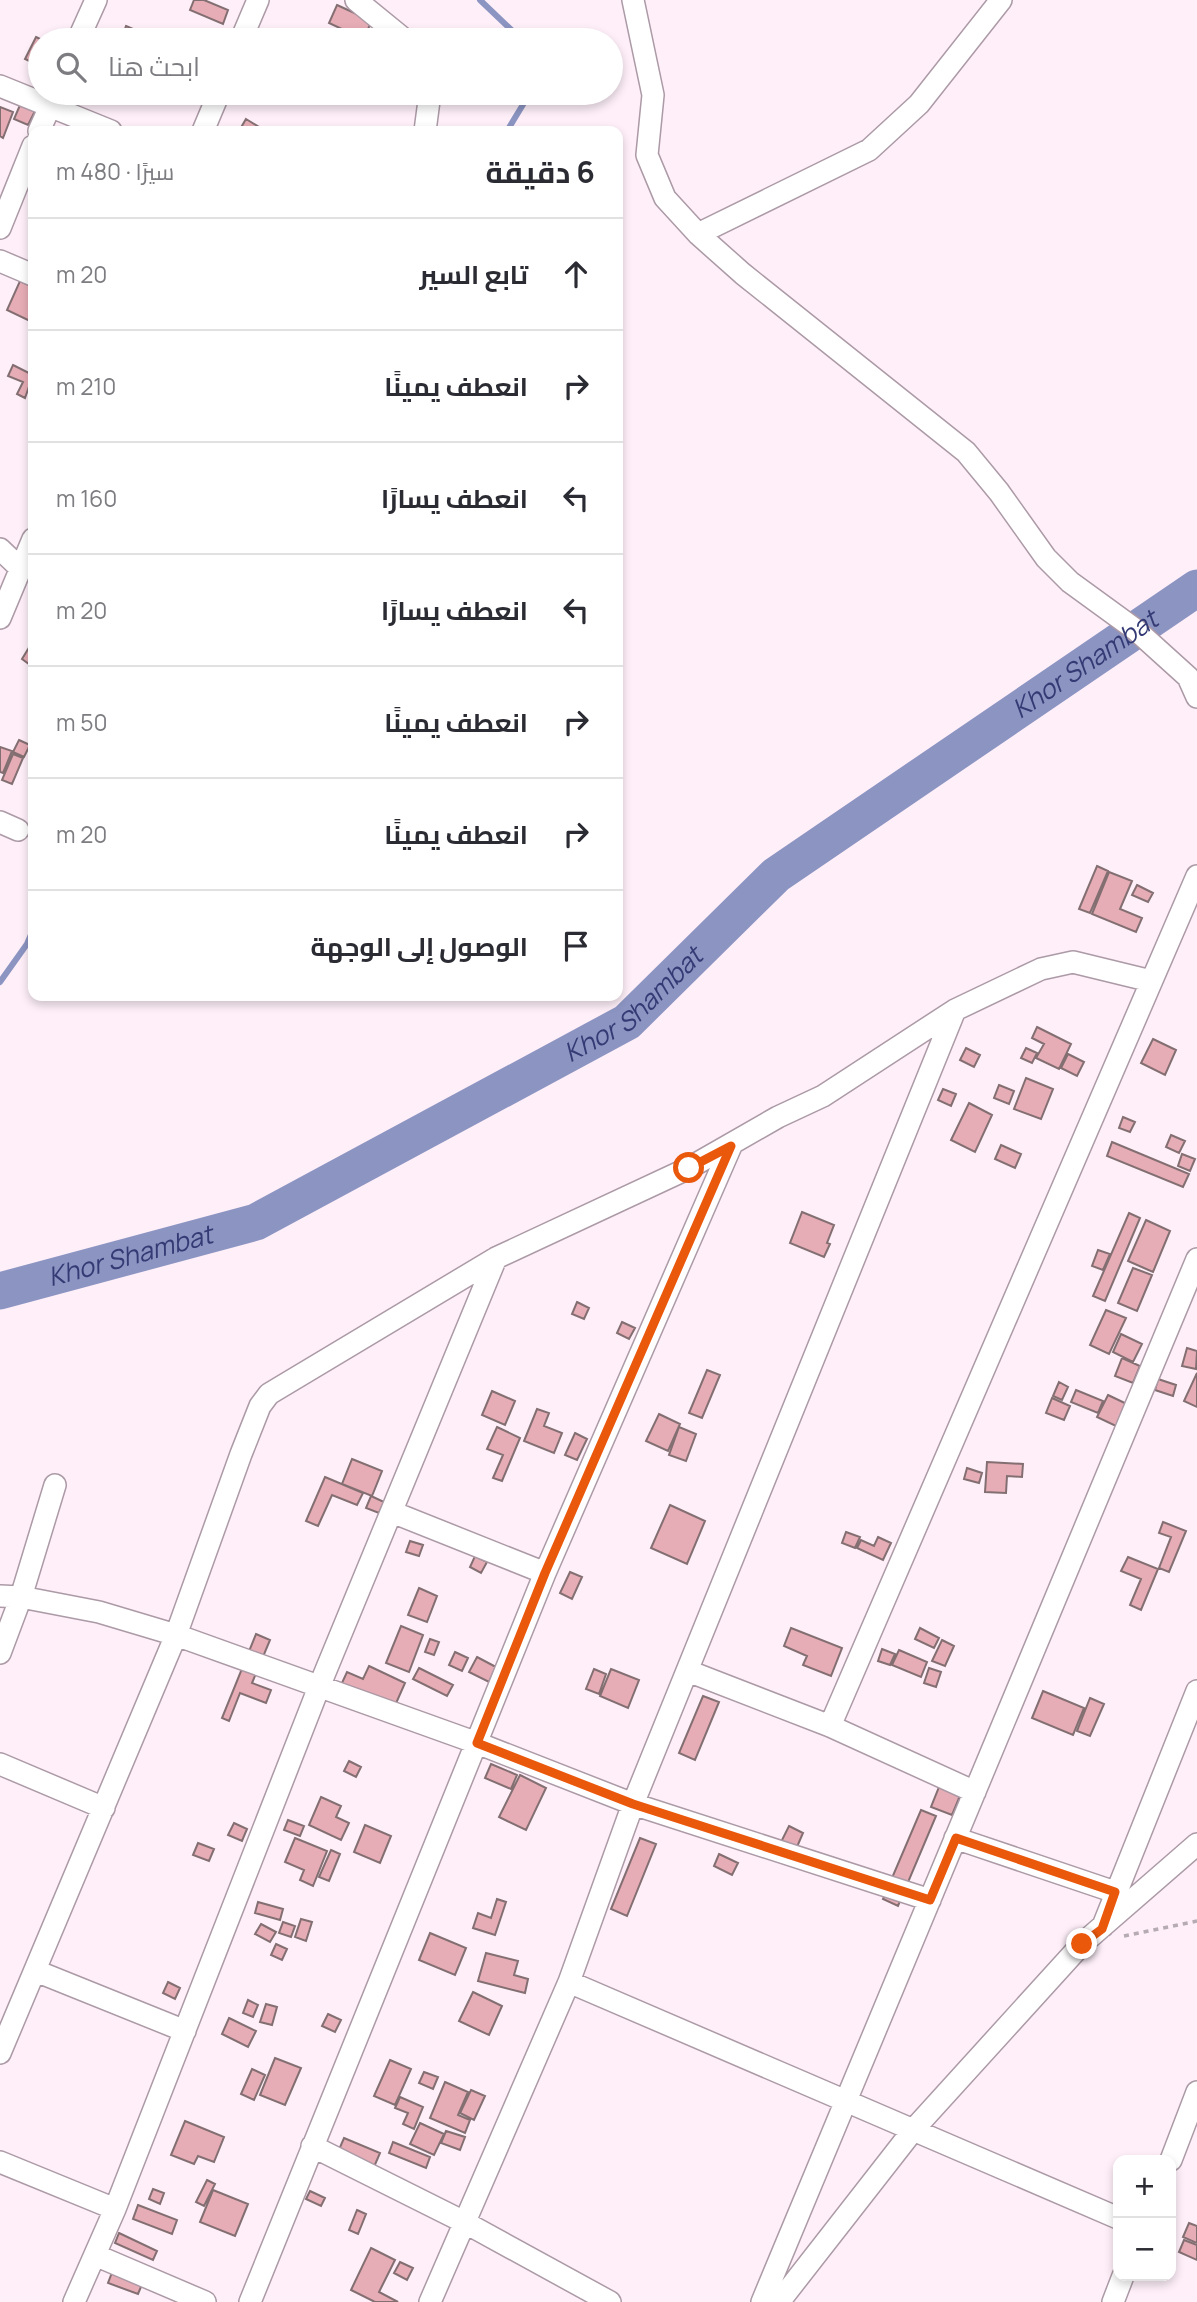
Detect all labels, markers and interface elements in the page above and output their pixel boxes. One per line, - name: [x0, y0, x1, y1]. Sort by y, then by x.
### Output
- search box: [28, 28, 623, 105]
- icon: search: [52, 48, 90, 86]
- text: ابحث هنا: [108, 48, 200, 84]
- text: 6 دقيقة: [486, 151, 595, 192]
- text: سيرًا · 480 m: [56, 155, 174, 187]
- icon: ahead: [557, 255, 595, 293]
- text: تابع السير: [419, 256, 528, 292]
- text: 20 m: [56, 258, 107, 290]
- icon: right: [557, 367, 595, 405]
- text: انعطف يمينًا: [384, 368, 528, 404]
- text: 210 m: [56, 370, 116, 402]
- icon: left: [557, 479, 595, 517]
- text: انعطف يسارًا: [381, 480, 528, 516]
- text: 160 m: [56, 482, 117, 514]
- icon: left: [557, 591, 595, 629]
- text: انعطف يسارًا: [381, 592, 528, 628]
- text: 20 m: [56, 594, 107, 626]
- water label: Khor Shambat: [1005, 600, 1167, 726]
- icon: right: [557, 703, 595, 741]
- text: انعطف يمينًا: [384, 704, 528, 740]
- text: 50 m: [56, 706, 107, 738]
- icon: right: [557, 815, 595, 853]
- text: انعطف يمينًا: [384, 816, 528, 852]
- text: 20 m: [56, 818, 107, 850]
- icon: arrive: [557, 927, 595, 965]
- text: الوصول إلى الوجهة: [310, 928, 528, 964]
- water label: Khor Shambat: [557, 936, 712, 1070]
- route start: [673, 1152, 704, 1183]
- water label: Khor Shambat: [44, 1215, 219, 1294]
- route end: [1066, 1928, 1097, 1959]
- map controls: [1113, 2155, 1176, 2281]
- button: +: [1113, 2155, 1176, 2218]
- button: −: [1113, 2218, 1176, 2281]

